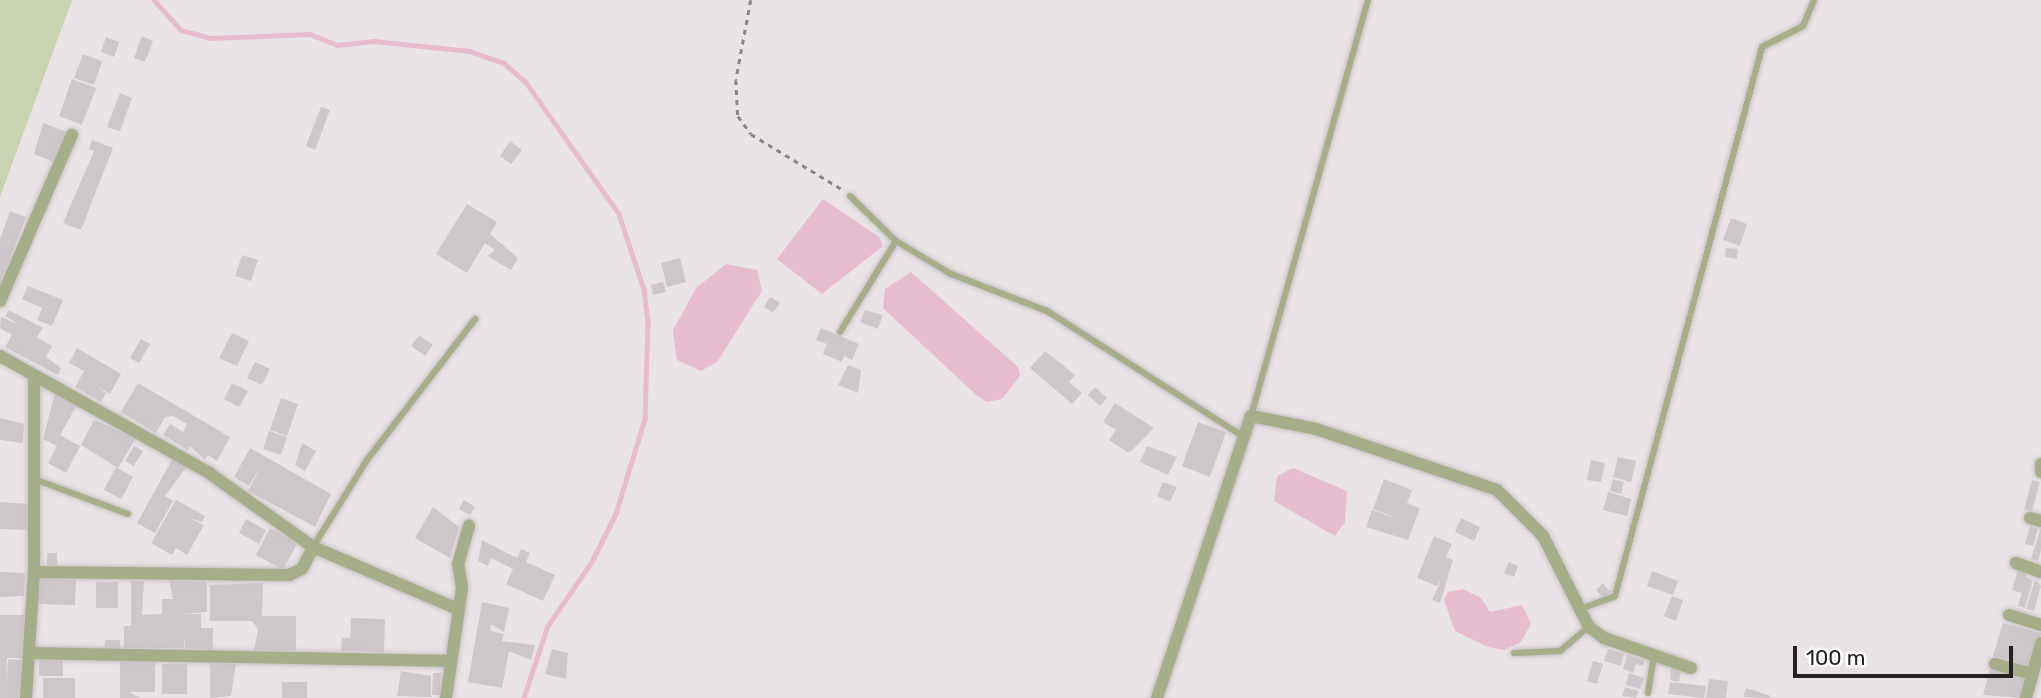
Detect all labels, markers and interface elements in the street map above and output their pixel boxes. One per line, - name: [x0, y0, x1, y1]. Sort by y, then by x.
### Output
- scale bar: [1796, 632, 2016, 676]
- text: 100 m: [1806, 645, 1865, 670]

